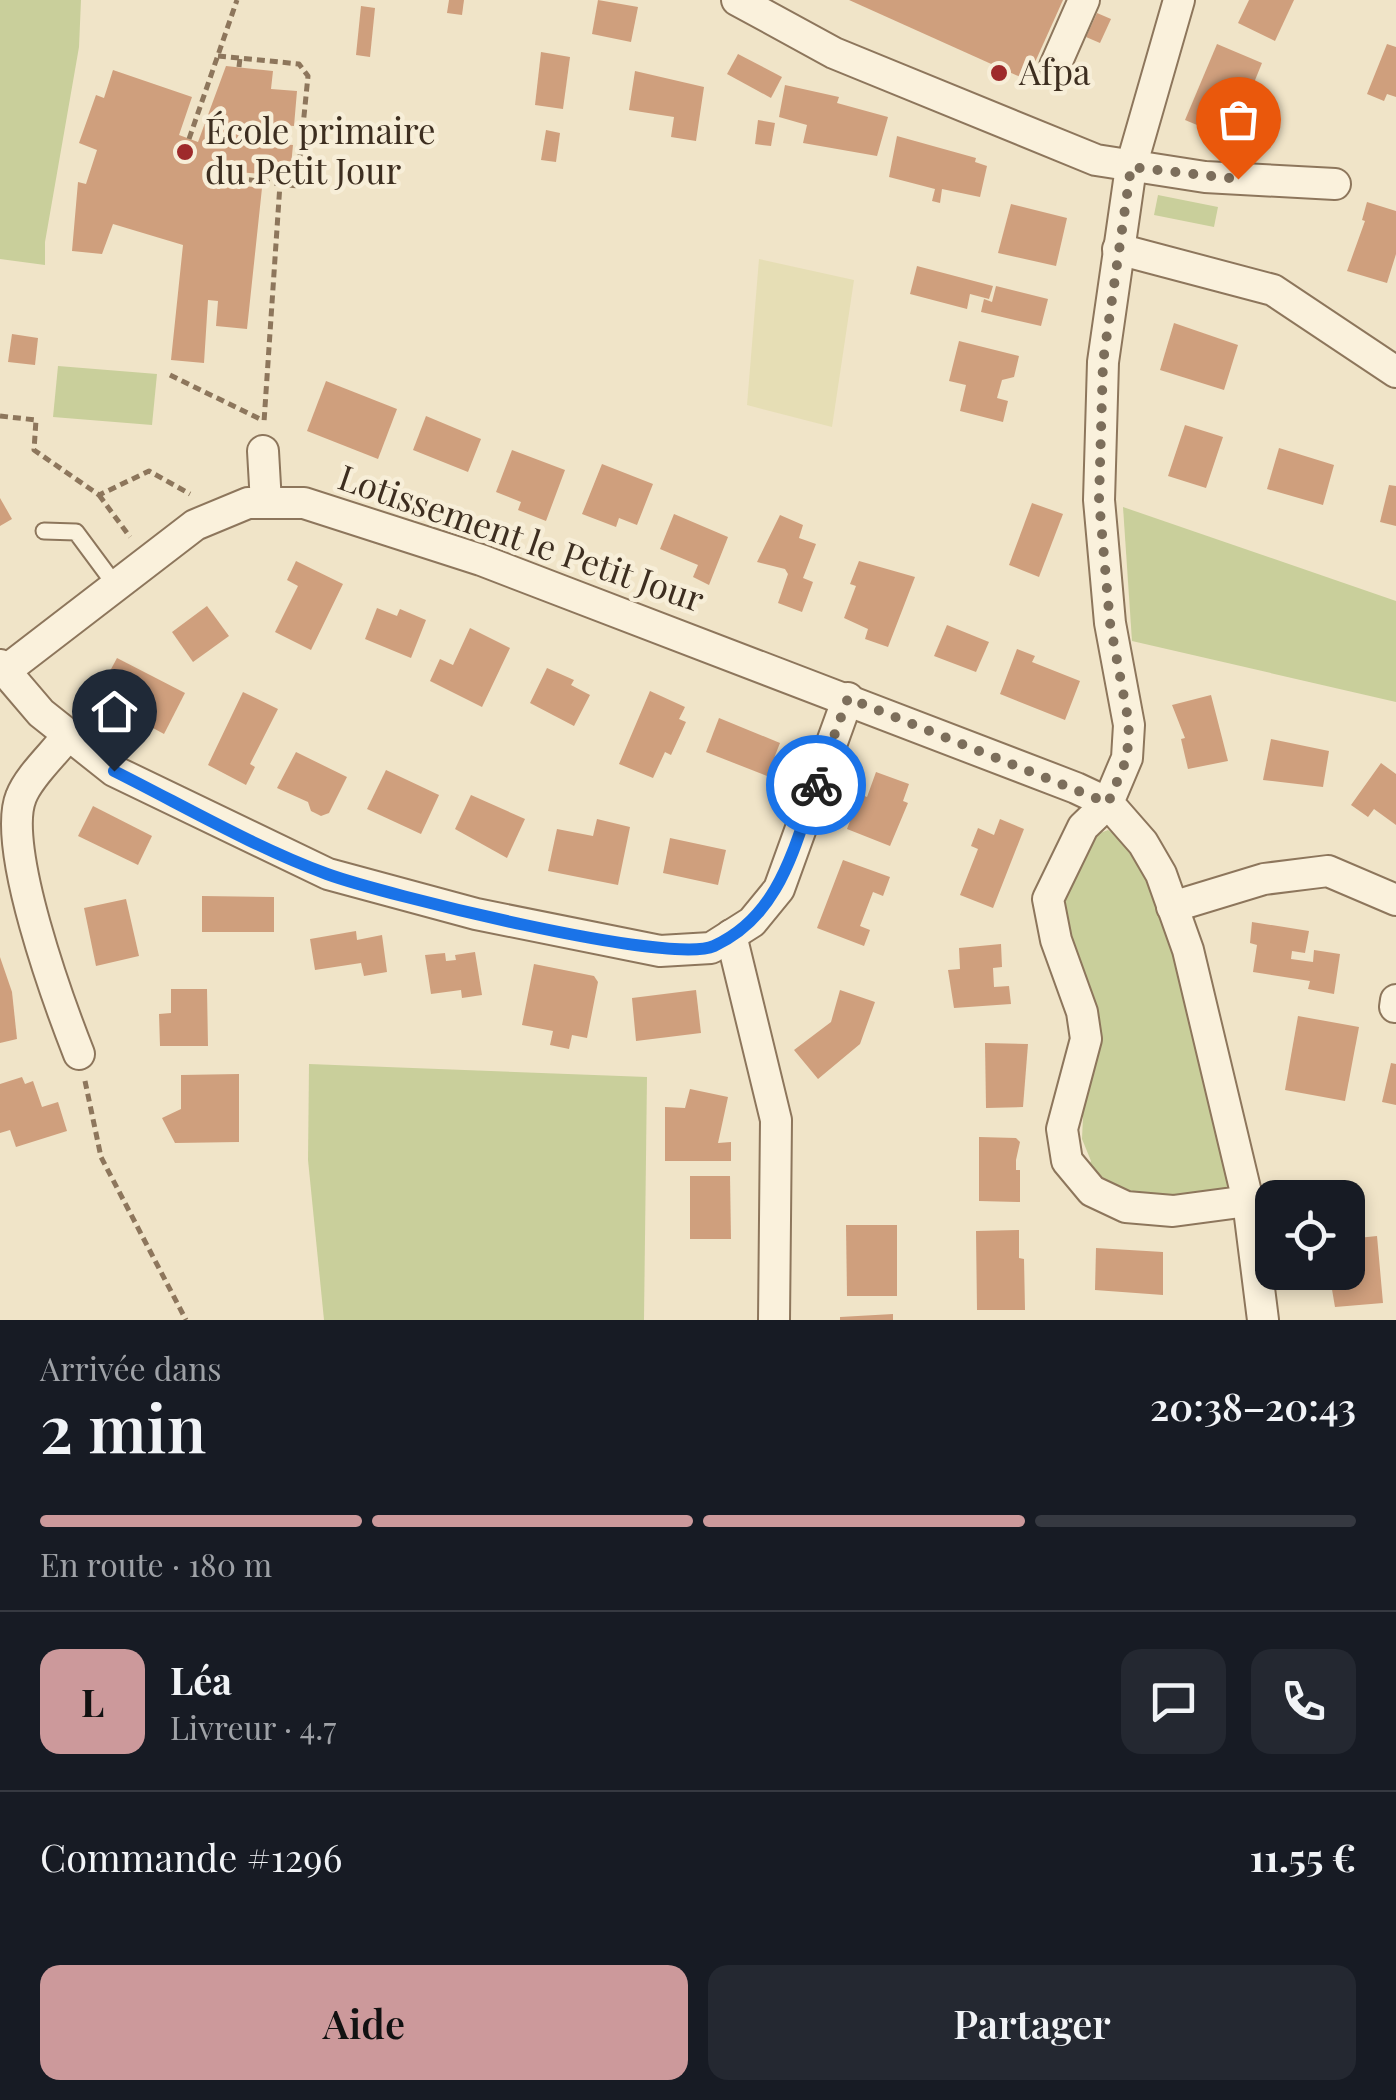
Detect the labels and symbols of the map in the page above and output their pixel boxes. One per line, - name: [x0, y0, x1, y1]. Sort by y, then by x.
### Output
- place label: Afpa: [1018, 47, 1091, 94]
- marker: Afpa: [988, 62, 1010, 84]
- pin: [1196, 77, 1281, 180]
- place label: École primaire du Petit Jour: [205, 106, 436, 193]
- marker: École primaire du Petit Jour: [174, 141, 196, 163]
- street label: Lotissement le Petit Jour: [333, 452, 711, 621]
- pin: [72, 669, 157, 772]
- courier: [766, 735, 866, 835]

